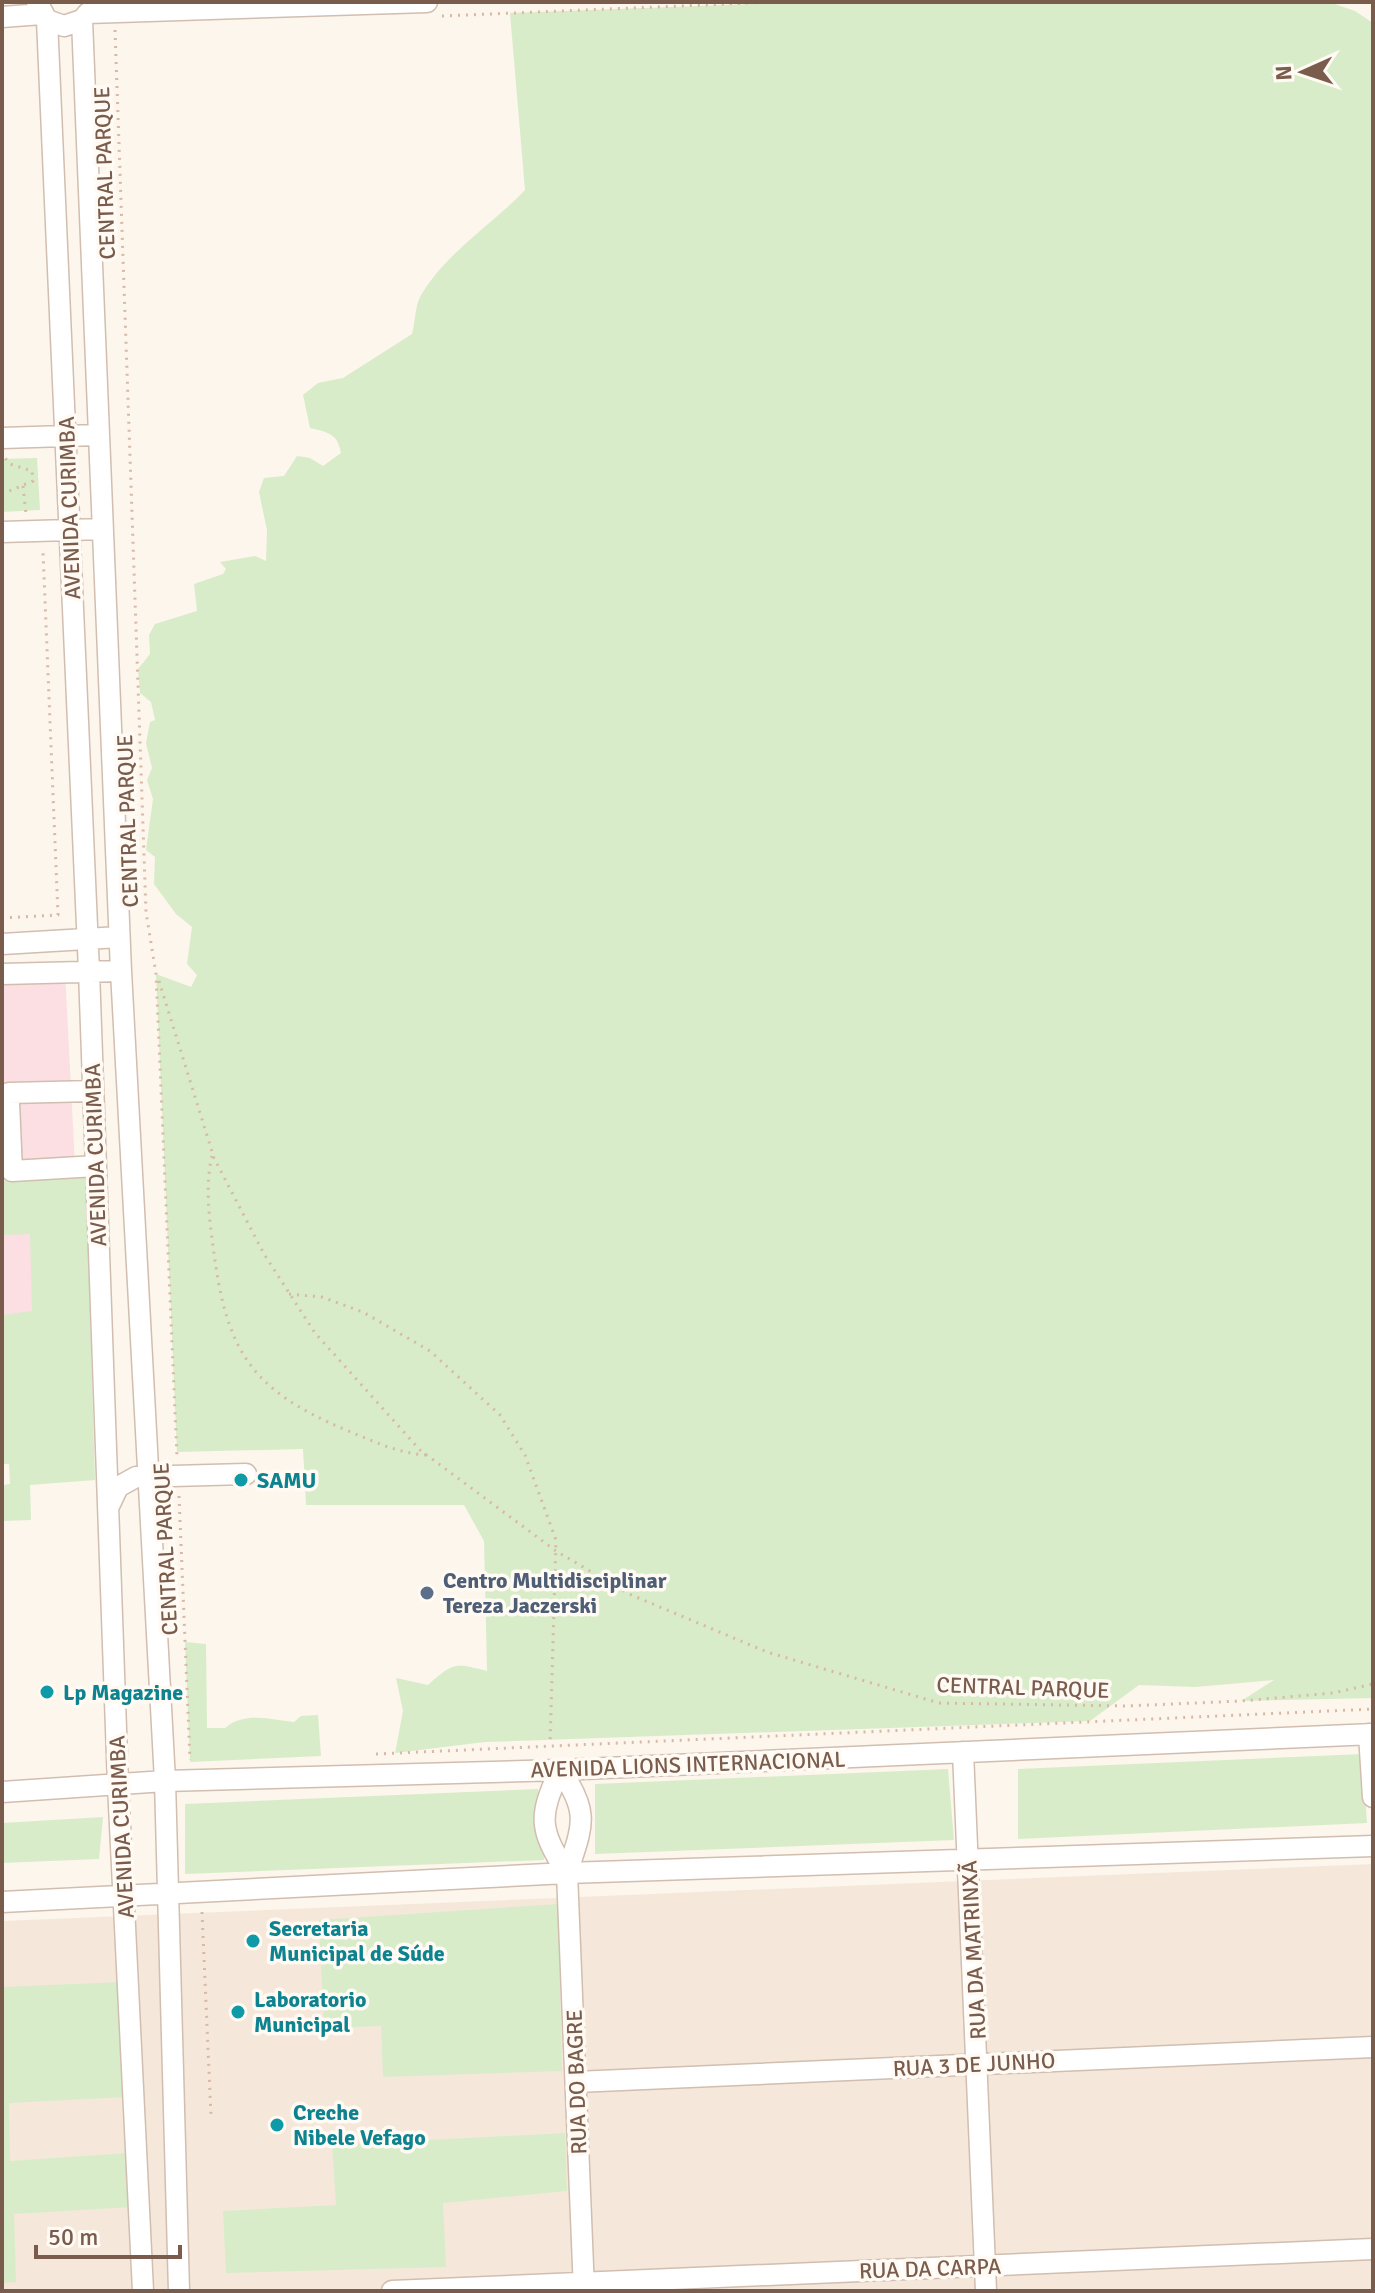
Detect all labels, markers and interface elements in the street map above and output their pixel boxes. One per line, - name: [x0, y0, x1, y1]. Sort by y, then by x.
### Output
- north arrow: [1263, 32, 1343, 112]
- text: N: [1270, 65, 1297, 81]
- street label: CENTRAL PARQUE: [88, 86, 121, 260]
- street label: AVENIDA CURIMBA: [53, 415, 86, 600]
- street label: CENTRAL PARQUE: [111, 734, 144, 908]
- street label: AVENIDA CURIMBA: [79, 1062, 112, 1247]
- street label: CENTRAL PARQUE: [147, 1462, 184, 1636]
- place label: SAMU: [257, 1467, 316, 1494]
- marker: SAMU: [232, 1471, 250, 1489]
- place label: Centro Multidisciplinar Tereza Jaczerski: [443, 1567, 667, 1619]
- marker: Centro Multidisciplinar Tereza Jaczerski: [418, 1584, 436, 1602]
- street label: CENTRAL PARQUE: [936, 1671, 1110, 1704]
- place label: Lp Magazine: [63, 1679, 183, 1706]
- marker: Lp Magazine: [38, 1683, 56, 1701]
- street label: AVENIDA CURIMBA: [103, 1734, 140, 1919]
- street label: AVENIDA LIONS INTERNACIONAL: [530, 1746, 846, 1783]
- street label: RUA DA MATRINXÃ: [955, 1859, 992, 2040]
- place label: Secretaria Municipal de Súde: [269, 1915, 445, 1967]
- marker: Secretaria Municipal de Súde: [244, 1932, 262, 1950]
- place label: Laboratorio Municipal: [254, 1986, 366, 2038]
- marker: Laboratorio Municipal: [229, 2003, 247, 2021]
- street label: RUA DO BAGRE: [560, 2009, 593, 2155]
- street label: RUA 3 DE JUNHO: [892, 2047, 1056, 2082]
- place label: Creche Nibele Vefago: [293, 2099, 426, 2151]
- marker: Creche Nibele Vefago: [268, 2116, 286, 2134]
- scale bar: [36, 2209, 180, 2259]
- text: 50 m: [48, 2222, 98, 2252]
- street label: RUA DA CARPA: [858, 2253, 1002, 2284]

